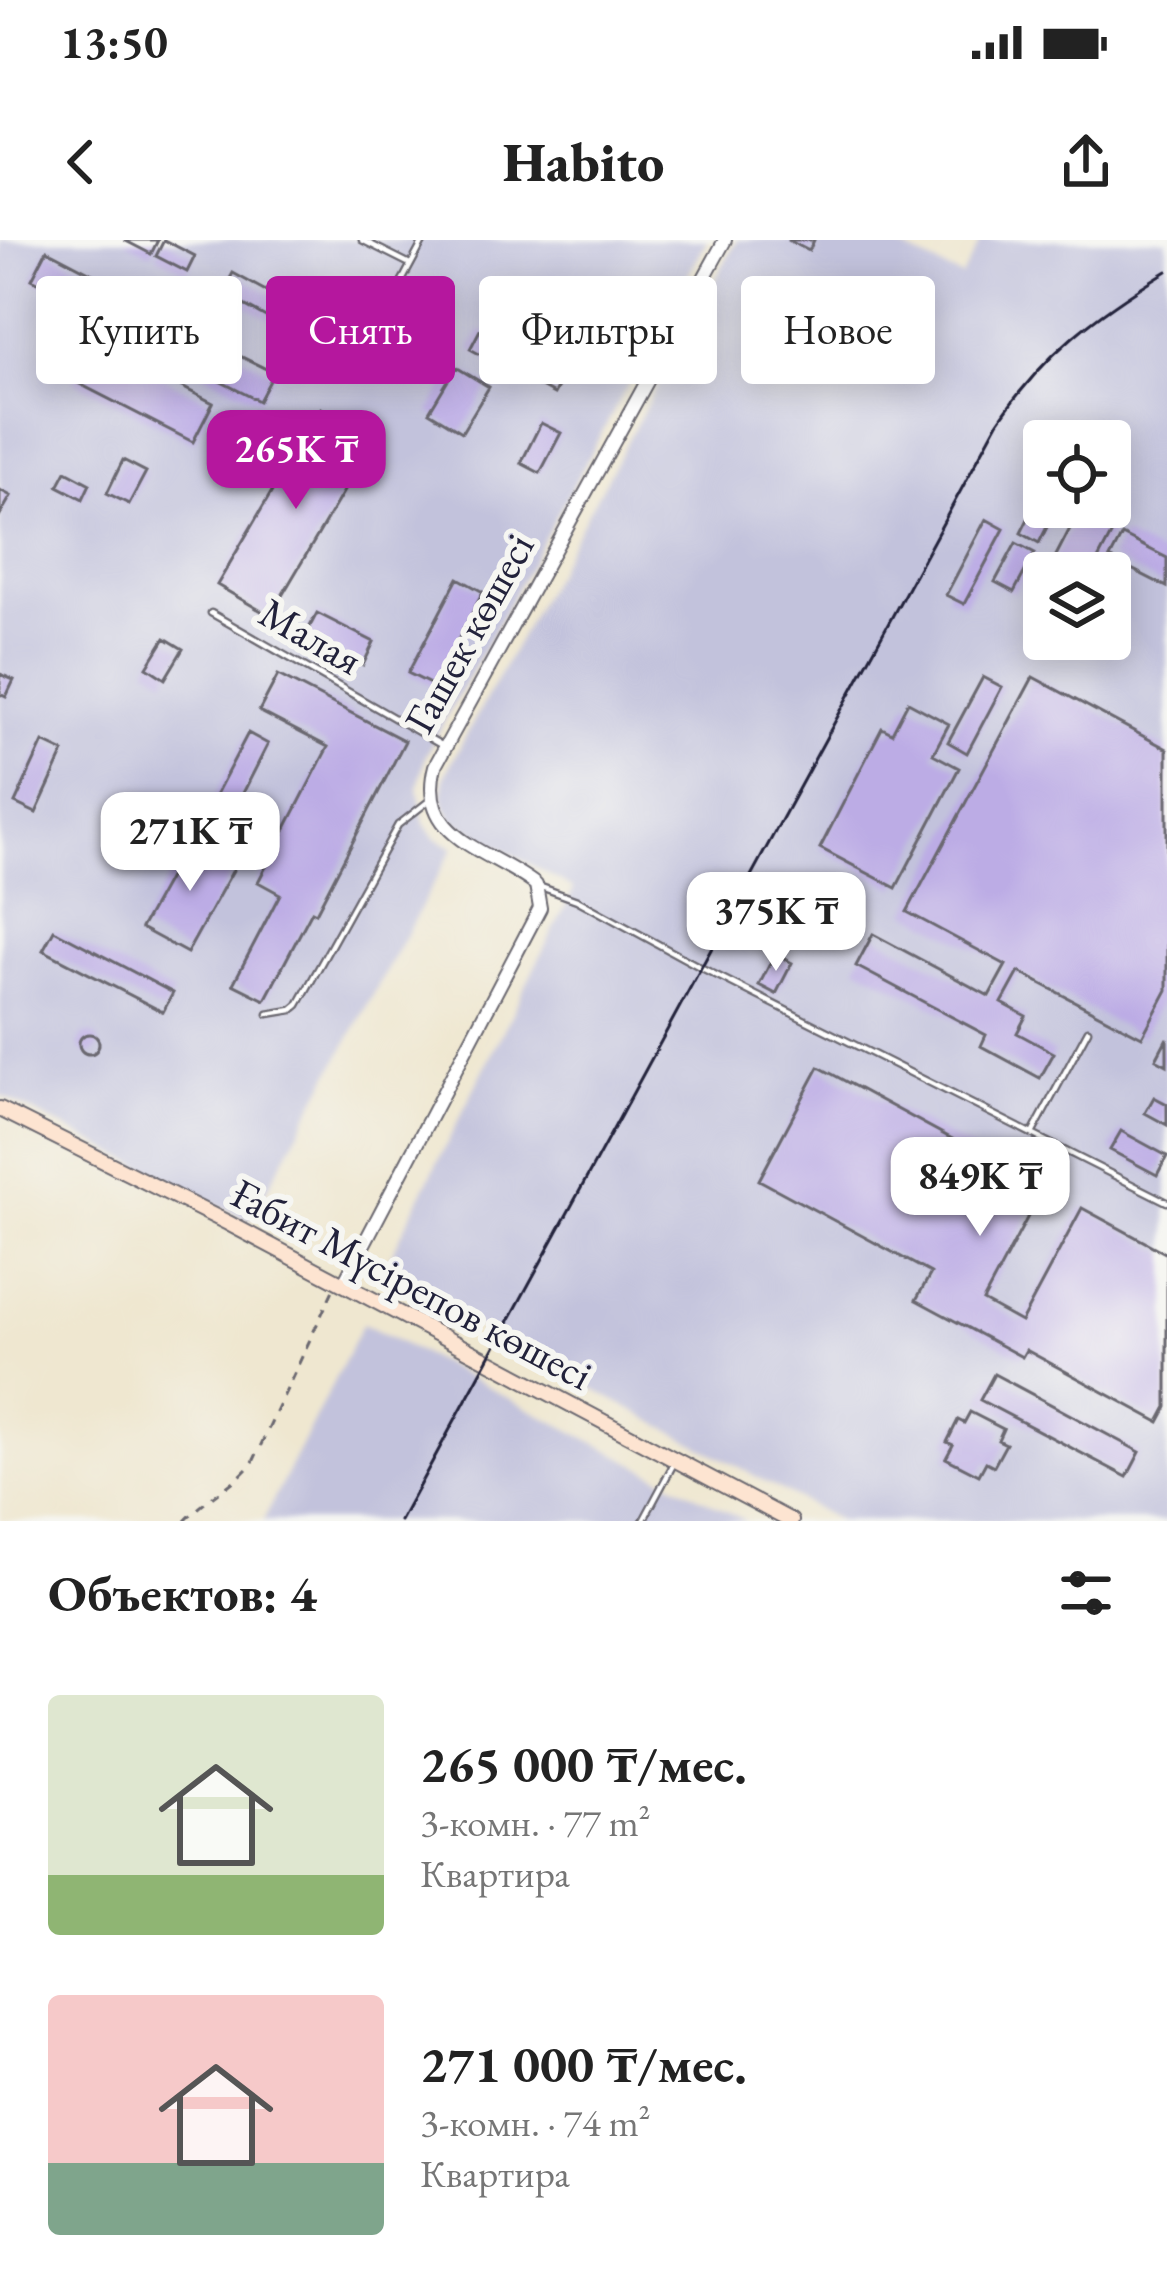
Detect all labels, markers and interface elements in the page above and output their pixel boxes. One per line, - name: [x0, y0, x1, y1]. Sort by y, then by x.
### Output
- text: 13:50: [60, 13, 168, 71]
- text: Habito: [503, 127, 664, 197]
- icon: back: [48, 129, 114, 195]
- icon: share: [1053, 129, 1119, 195]
- chip: Купить: [36, 276, 242, 384]
- chip: Снять: [266, 276, 455, 384]
- chip: Фильтры: [479, 276, 717, 384]
- chip: Новое: [741, 276, 935, 384]
- pin: 265K ₸: [198, 410, 394, 512]
- map controls: [1023, 420, 1131, 660]
- button: locate: [1023, 420, 1131, 528]
- text: 265K ₸: [234, 423, 358, 474]
- street label: Гашек көшесі: [392, 523, 546, 743]
- button: layers: [1023, 552, 1131, 660]
- street label: Малая: [250, 585, 372, 687]
- pin: 271K ₸: [92, 792, 288, 894]
- text: 271K ₸: [128, 805, 252, 856]
- pin: 375K ₸: [678, 872, 874, 974]
- text: 375K ₸: [714, 885, 838, 936]
- pin: 849K ₸: [882, 1137, 1078, 1239]
- text: 849K ₸: [918, 1150, 1042, 1201]
- street label: Ғабит Мүсірепов көшесі: [222, 1166, 602, 1402]
- text: Объектов: 4: [48, 1560, 317, 1626]
- icon: filters: [1053, 1560, 1119, 1626]
- text: 265 000 ₸/мес.: [420, 1731, 747, 1797]
- icon: home: [144, 1743, 288, 1887]
- text: 3-комн. · 77 m²: [420, 1797, 651, 1848]
- text: Квартира: [420, 1848, 570, 1899]
- text: 271 000 ₸/мес.: [420, 2031, 747, 2097]
- icon: home: [144, 2043, 288, 2187]
- text: 3-комн. · 74 m²: [420, 2097, 651, 2148]
- text: Квартира: [420, 2148, 570, 2199]

